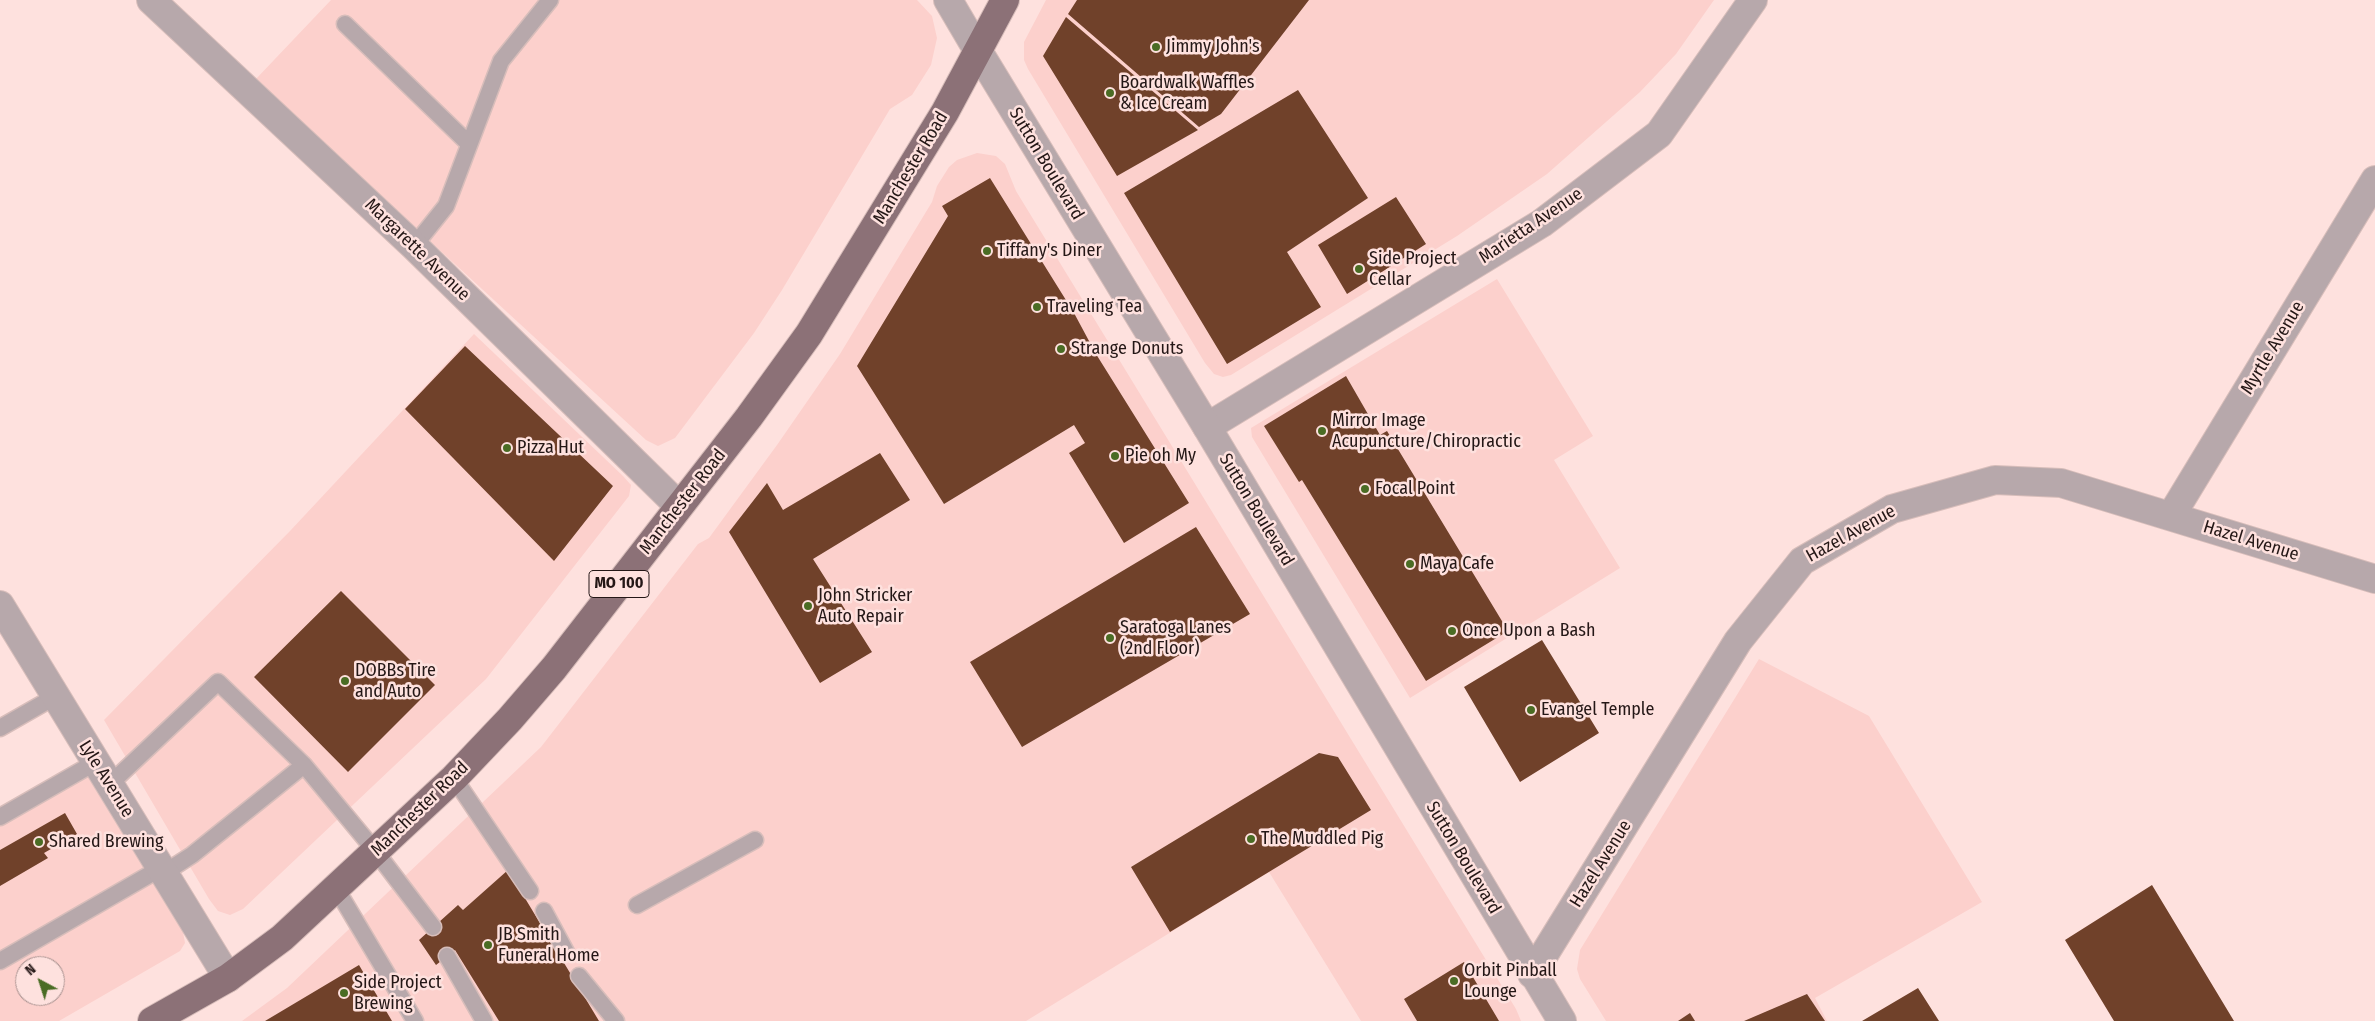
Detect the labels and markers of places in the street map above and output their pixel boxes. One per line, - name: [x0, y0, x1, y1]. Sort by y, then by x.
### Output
- place label: Jimmy John's: [1166, 36, 1260, 58]
- marker: Jimmy John's: [1150, 41, 1162, 53]
- place label: Boardwalk Waffles & Ice Cream: [1120, 72, 1255, 115]
- marker: Boardwalk Waffles & Ice Cream: [1104, 87, 1116, 99]
- place label: Tiffany's Diner: [997, 240, 1102, 262]
- marker: Tiffany's Diner: [981, 245, 993, 257]
- place label: Side Project Cellar: [1369, 248, 1457, 290]
- marker: Side Project Cellar: [1353, 263, 1365, 275]
- place label: Traveling Tea: [1047, 296, 1142, 318]
- marker: Traveling Tea: [1031, 301, 1043, 313]
- place label: Strange Donuts: [1071, 338, 1184, 360]
- marker: Strange Donuts: [1055, 343, 1067, 355]
- place label: Mirror Image Acupuncture/Chiropractic: [1332, 410, 1521, 452]
- marker: Mirror Image Acupuncture/Chiropractic: [1316, 425, 1328, 437]
- place label: Pizza Hut: [517, 437, 584, 459]
- marker: Pizza Hut: [501, 442, 513, 454]
- place label: Pie oh My: [1125, 445, 1196, 467]
- marker: Pie oh My: [1109, 450, 1121, 462]
- place label: Focal Point: [1375, 478, 1455, 500]
- marker: Focal Point: [1359, 483, 1371, 495]
- place label: Maya Cafe: [1420, 553, 1494, 575]
- marker: Maya Cafe: [1404, 558, 1416, 570]
- place label: John Stricker Auto Repair: [818, 585, 912, 628]
- marker: John Stricker Auto Repair: [802, 600, 814, 612]
- place label: Saratoga Lanes (2nd Floor): [1120, 617, 1231, 660]
- place label: Once Upon a Bash: [1462, 620, 1595, 642]
- marker: Once Upon a Bash: [1446, 625, 1458, 637]
- marker: Saratoga Lanes (2nd Floor): [1104, 632, 1116, 644]
- place label: DOBBs Tire and Auto: [355, 660, 436, 702]
- marker: DOBBs Tire and Auto: [339, 675, 351, 687]
- place label: Evangel Temple: [1541, 699, 1654, 721]
- marker: Evangel Temple: [1525, 704, 1537, 716]
- place label: The Muddled Pig: [1261, 828, 1383, 850]
- place label: Shared Brewing: [49, 831, 164, 853]
- marker: The Muddled Pig: [1245, 833, 1257, 845]
- marker: Shared Brewing: [33, 836, 45, 848]
- place label: JB Smith Funeral Home: [498, 924, 599, 966]
- marker: JB Smith Funeral Home: [482, 939, 494, 951]
- place label: Orbit Pinball Lounge: [1464, 960, 1557, 1002]
- place label: Side Project Brewing: [354, 972, 442, 1014]
- marker: Orbit Pinball Lounge: [1448, 975, 1460, 987]
- marker: Side Project Brewing: [338, 987, 350, 999]

